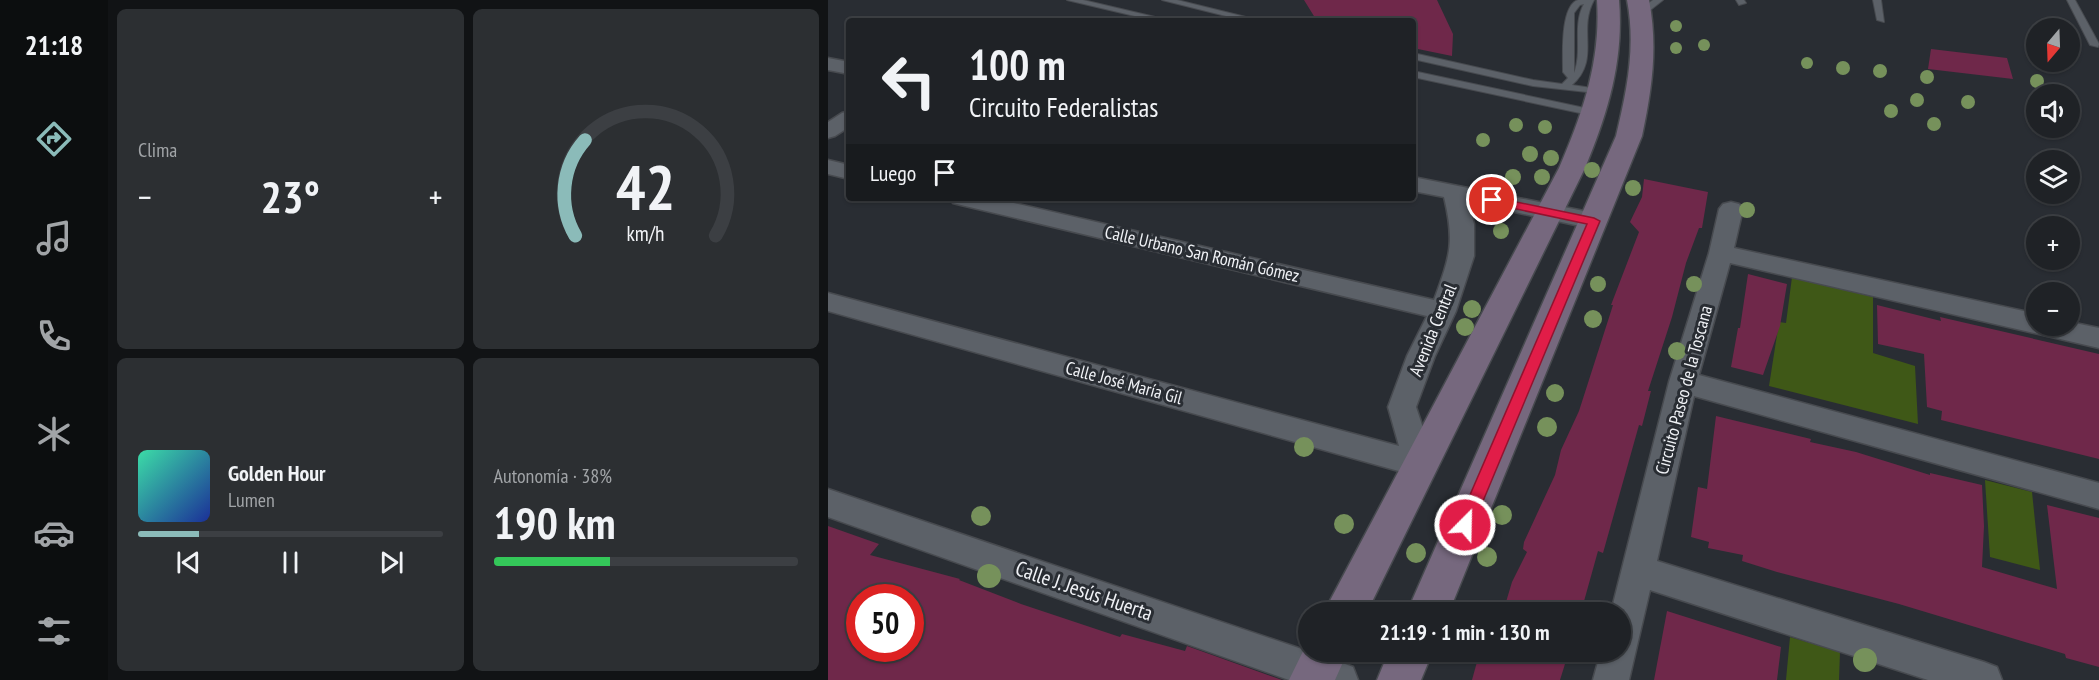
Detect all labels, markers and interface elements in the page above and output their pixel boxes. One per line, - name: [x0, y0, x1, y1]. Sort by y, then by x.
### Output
- north arrow: [2026, 18, 2080, 72]
- map controls: [2026, 18, 2080, 336]
- text: 21:18: [25, 28, 83, 62]
- text: 100 m: [969, 37, 1066, 92]
- icon: left: [870, 42, 948, 120]
- button: sound: [2026, 84, 2080, 138]
- text: Circuito Federalistas: [969, 90, 1158, 124]
- icon: directions: [33, 118, 75, 160]
- text: Clima: [138, 137, 177, 163]
- text: 42: [616, 146, 676, 227]
- button: layers: [2026, 150, 2080, 204]
- icon: arrive: [928, 156, 961, 189]
- text: Luego: [870, 159, 916, 187]
- text: 23°: [261, 167, 320, 225]
- pin: [1466, 174, 1517, 225]
- text: −: [138, 175, 152, 218]
- text: +: [429, 175, 443, 218]
- icon: arrive: [1475, 183, 1508, 216]
- button: +: [2026, 216, 2080, 270]
- icon: music: [33, 217, 75, 259]
- text: km/h: [627, 219, 665, 247]
- street label: Calle Urbano San Román Gómez: [1103, 220, 1302, 287]
- street label: Avenida Central: [1404, 280, 1462, 379]
- button: −: [2026, 282, 2080, 336]
- street label: Circuito Paseo de la Toscana: [1650, 303, 1717, 477]
- icon: phone: [33, 315, 75, 357]
- street label: Calle José María Gil: [1063, 356, 1186, 409]
- icon: climate: [33, 413, 75, 455]
- text: Golden Hour: [228, 459, 326, 487]
- text: Autonomía · 38%: [494, 463, 612, 489]
- text: Lumen: [228, 487, 275, 513]
- text: 190 km: [494, 493, 616, 551]
- position arrow: [1433, 493, 1497, 557]
- icon: car: [33, 512, 75, 554]
- icon: previous: [172, 546, 205, 579]
- icon: pause: [274, 546, 307, 579]
- icon: next: [375, 546, 408, 579]
- street label: Calle J. Jesús Huerta: [1012, 554, 1156, 627]
- speed limit sign: 50: [846, 584, 924, 662]
- icon: filters: [33, 610, 75, 652]
- text: 21:19 · 1 min · 130 m: [1379, 618, 1550, 646]

